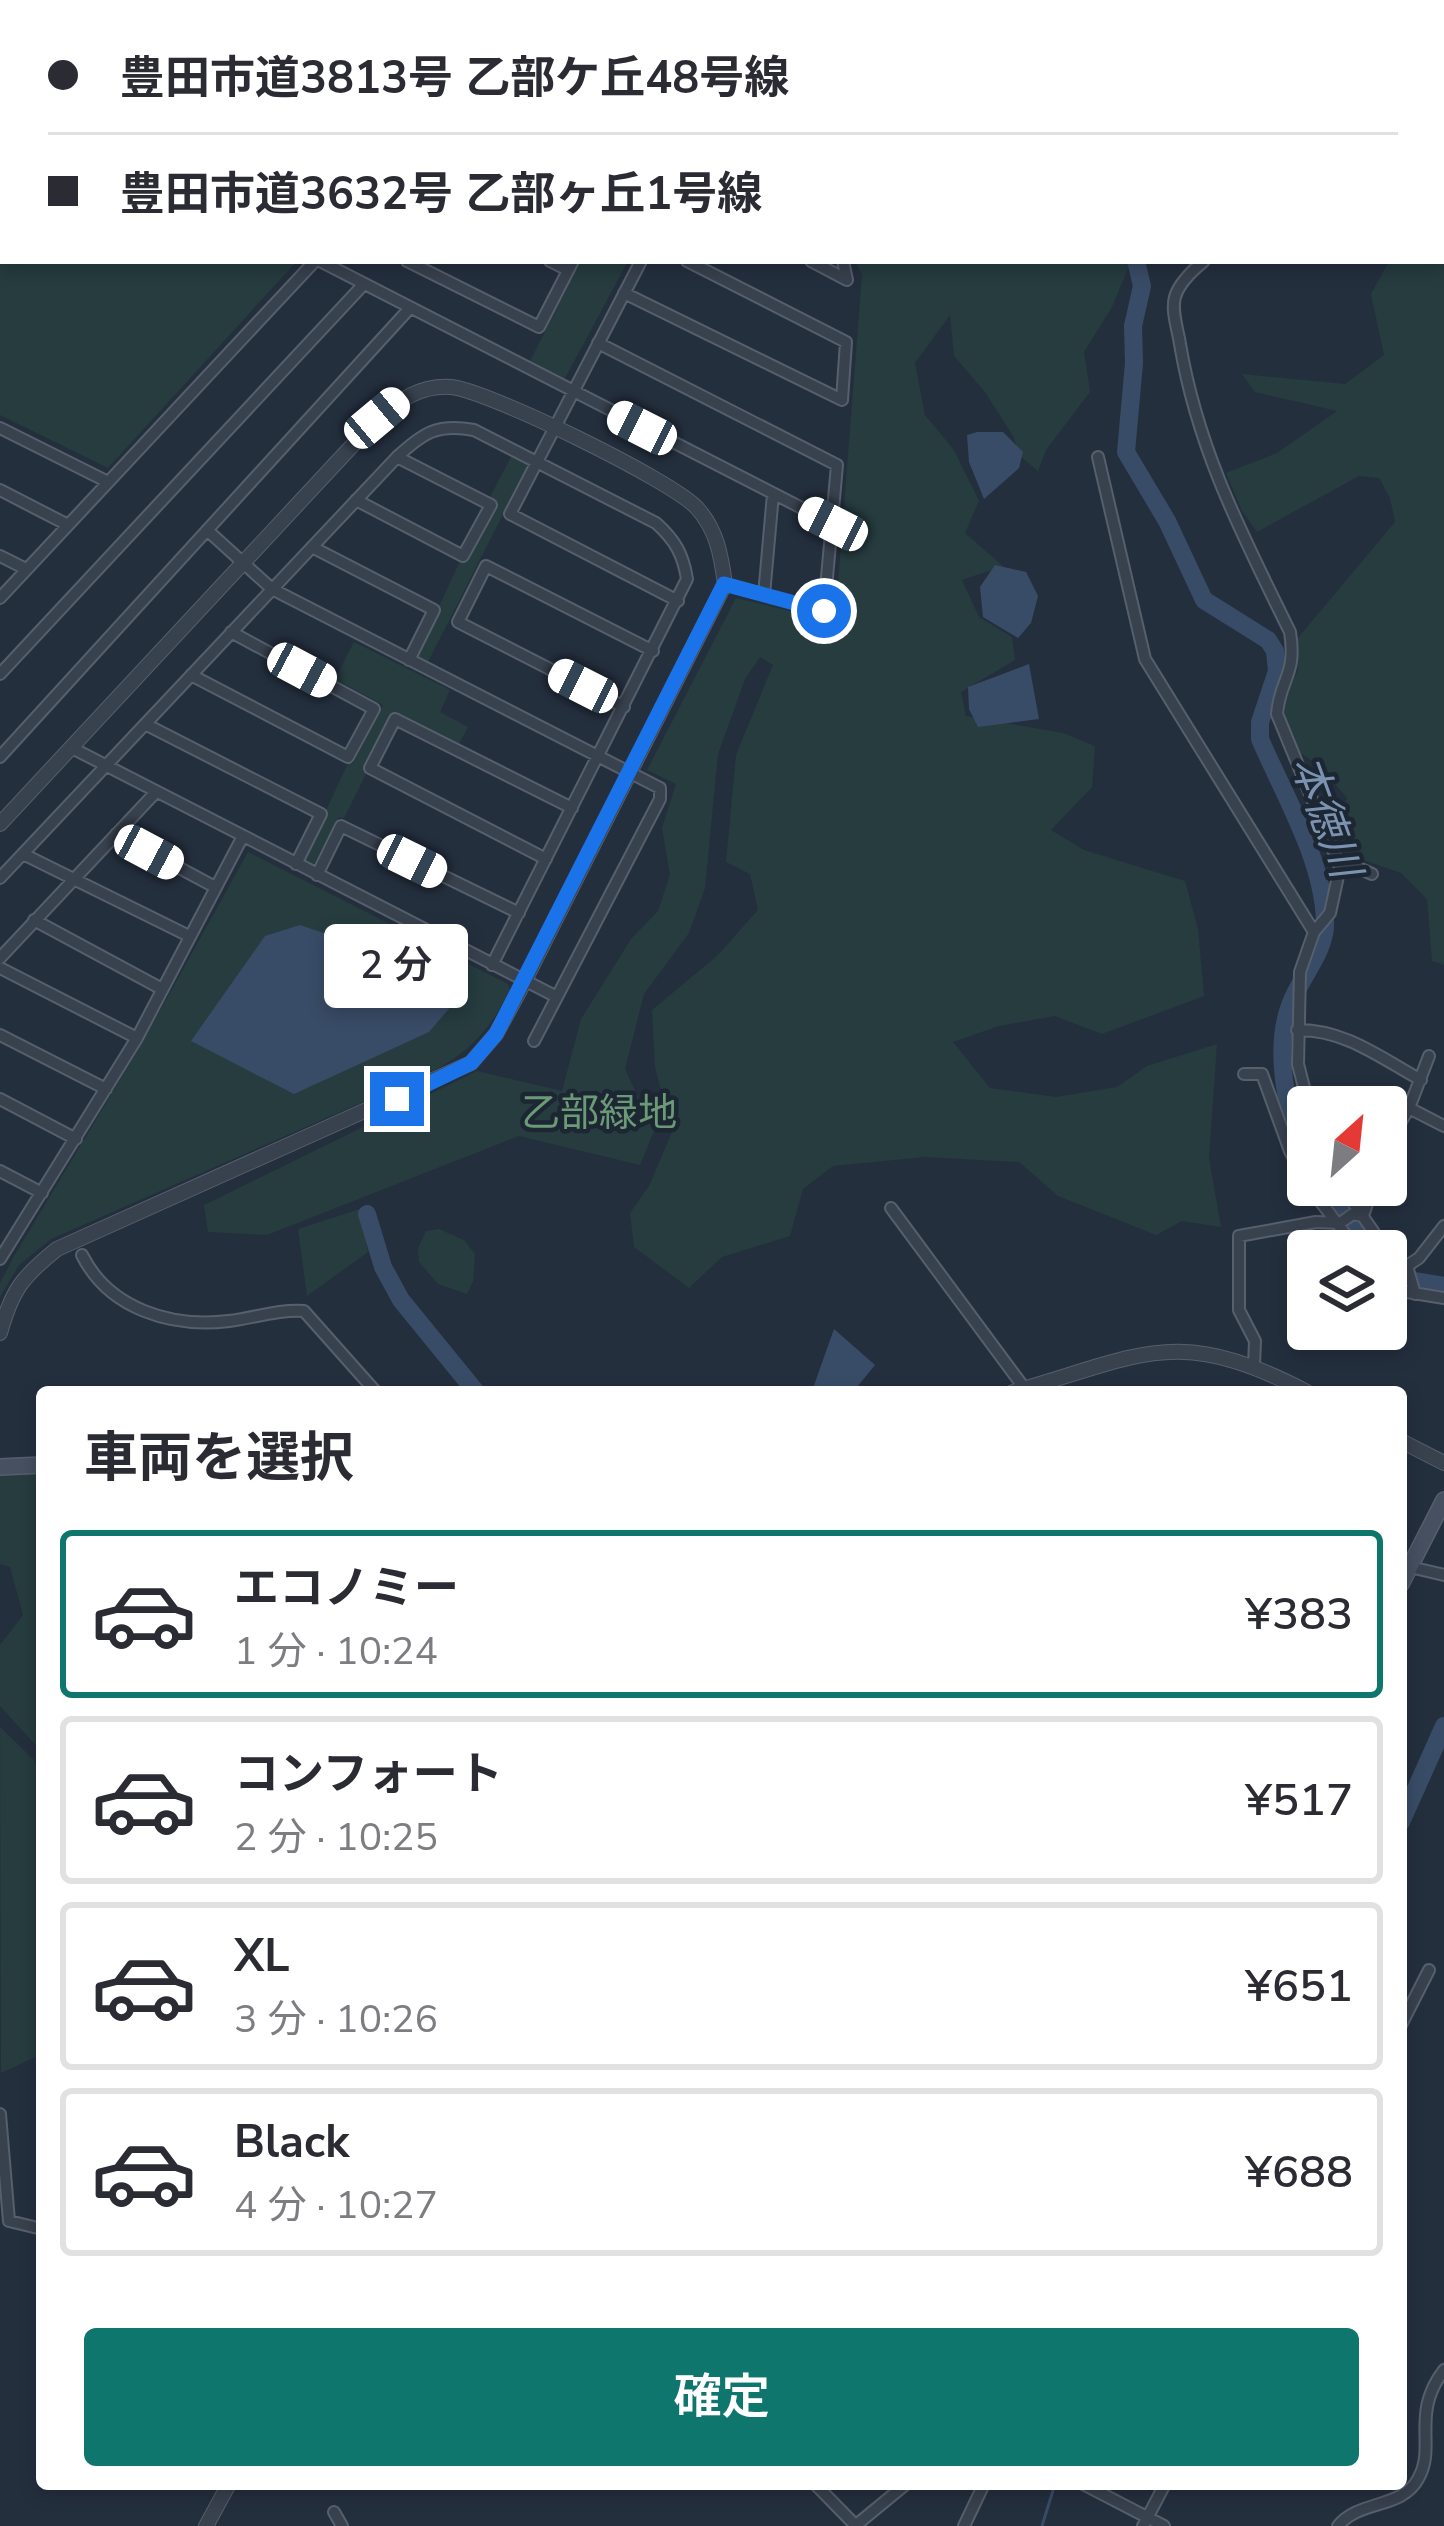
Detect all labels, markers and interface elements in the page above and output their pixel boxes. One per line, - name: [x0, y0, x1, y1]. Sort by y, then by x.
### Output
- text: 豊田市道3813号 乙部ケ丘48号線: [120, 48, 789, 109]
- text: 豊田市道3632号 乙部ヶ丘1号線: [120, 164, 762, 225]
- car: [338, 381, 416, 455]
- car: [602, 396, 682, 460]
- car: [793, 492, 873, 556]
- route start: [797, 584, 851, 638]
- car: [262, 637, 342, 703]
- car: [543, 654, 623, 718]
- water label: 本徳川: [1277, 748, 1375, 889]
- car: [109, 819, 189, 885]
- car: [372, 829, 452, 893]
- callout: 2 分: [325, 925, 469, 1009]
- text: 2 分: [360, 939, 432, 992]
- route end: [370, 1072, 424, 1126]
- north arrow: [1287, 1086, 1407, 1206]
- map controls: [1287, 1086, 1407, 1350]
- park label: 乙部緑地: [521, 1087, 677, 1140]
- button: layers: [1287, 1230, 1407, 1350]
- text: 車両を選択: [84, 1421, 354, 1495]
- text: エコノミー: [234, 1558, 459, 1619]
- icon: car: [90, 1560, 198, 1668]
- text: ¥383: [1245, 1584, 1353, 1645]
- text: 1 分 · 10:24: [234, 1625, 438, 1678]
- text: コンフォート: [234, 1744, 503, 1805]
- icon: car: [90, 1746, 198, 1854]
- text: ¥517: [1245, 1770, 1353, 1831]
- text: 2 分 · 10:25: [234, 1811, 438, 1864]
- text: XL: [234, 1926, 290, 1987]
- icon: car: [90, 1932, 198, 2040]
- text: ¥651: [1245, 1956, 1353, 2017]
- text: 3 分 · 10:26: [234, 1993, 438, 2046]
- text: Black: [234, 2112, 349, 2173]
- icon: car: [90, 2118, 198, 2226]
- text: ¥688: [1245, 2142, 1353, 2203]
- text: 4 分 · 10:27: [234, 2179, 438, 2232]
- button: 確定: [84, 2328, 1359, 2466]

